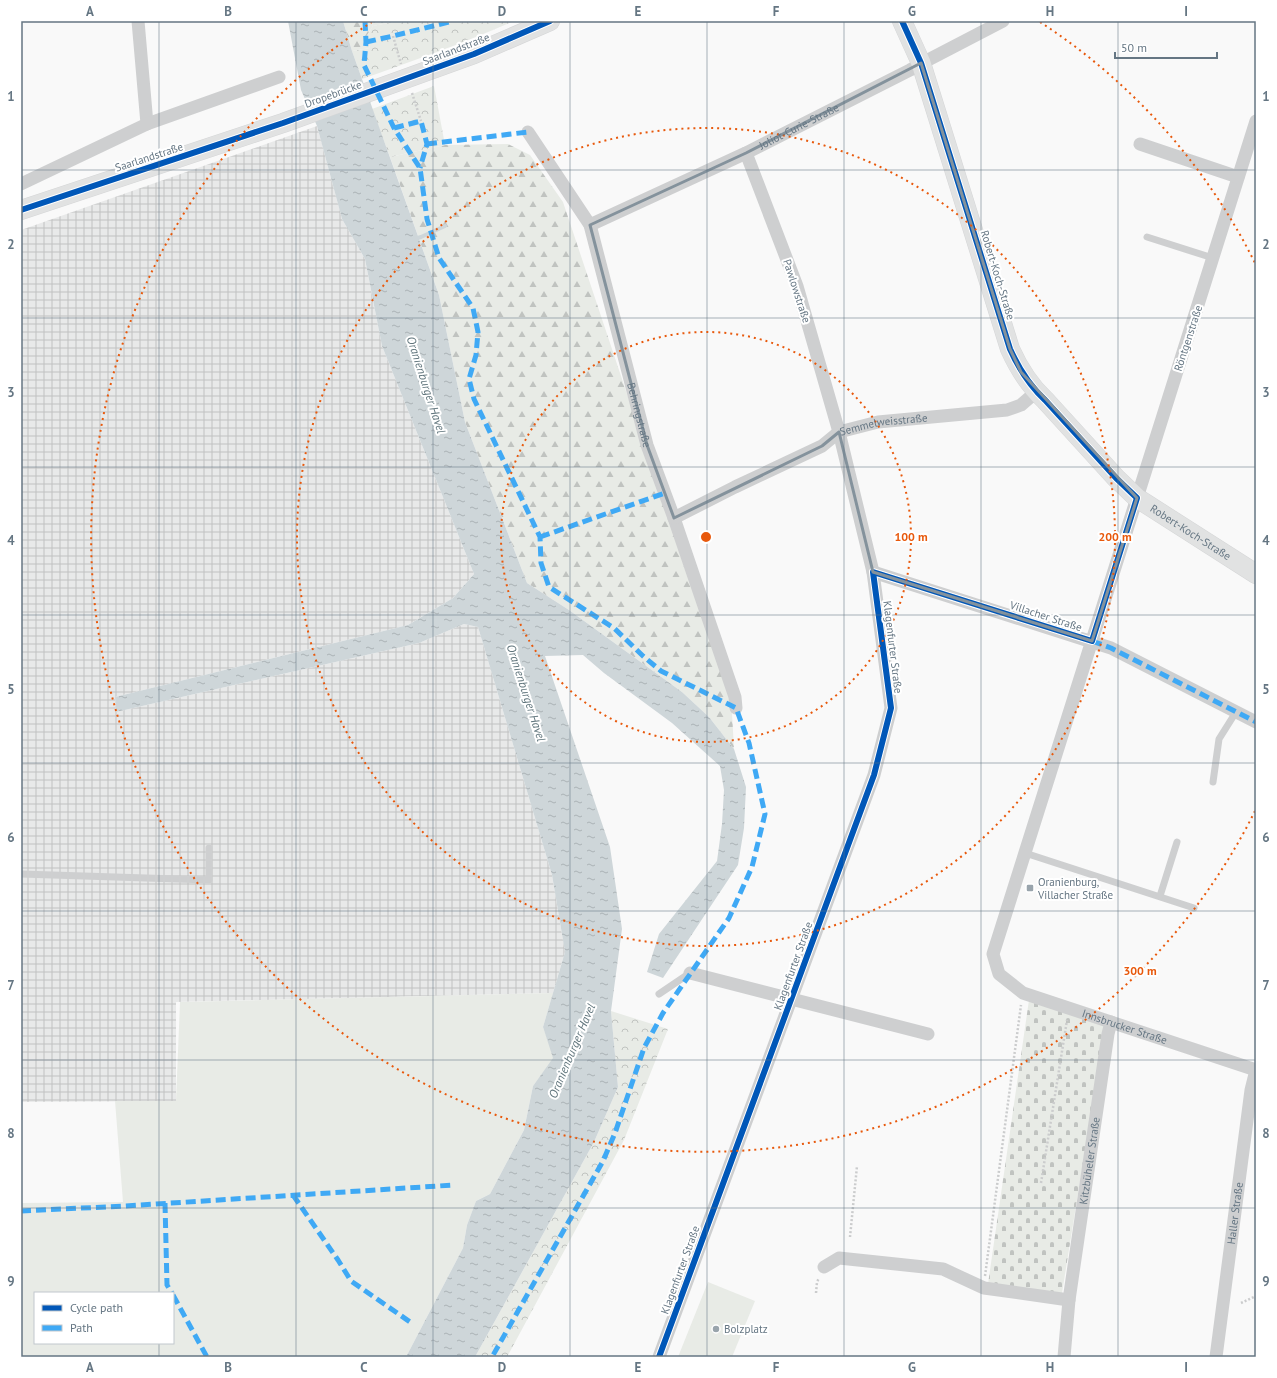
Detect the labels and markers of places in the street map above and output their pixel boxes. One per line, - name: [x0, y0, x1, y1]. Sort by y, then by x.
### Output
- centre of rings: [699, 530, 713, 544]
- place label: Oranienburg, Villacher Straße: [1037, 875, 1114, 902]
- marker: Oranienburg, Villacher Straße: [1025, 883, 1035, 893]
- place label: Bolzplatz: [724, 1322, 768, 1336]
- marker: Bolzplatz: [711, 1324, 721, 1334]

